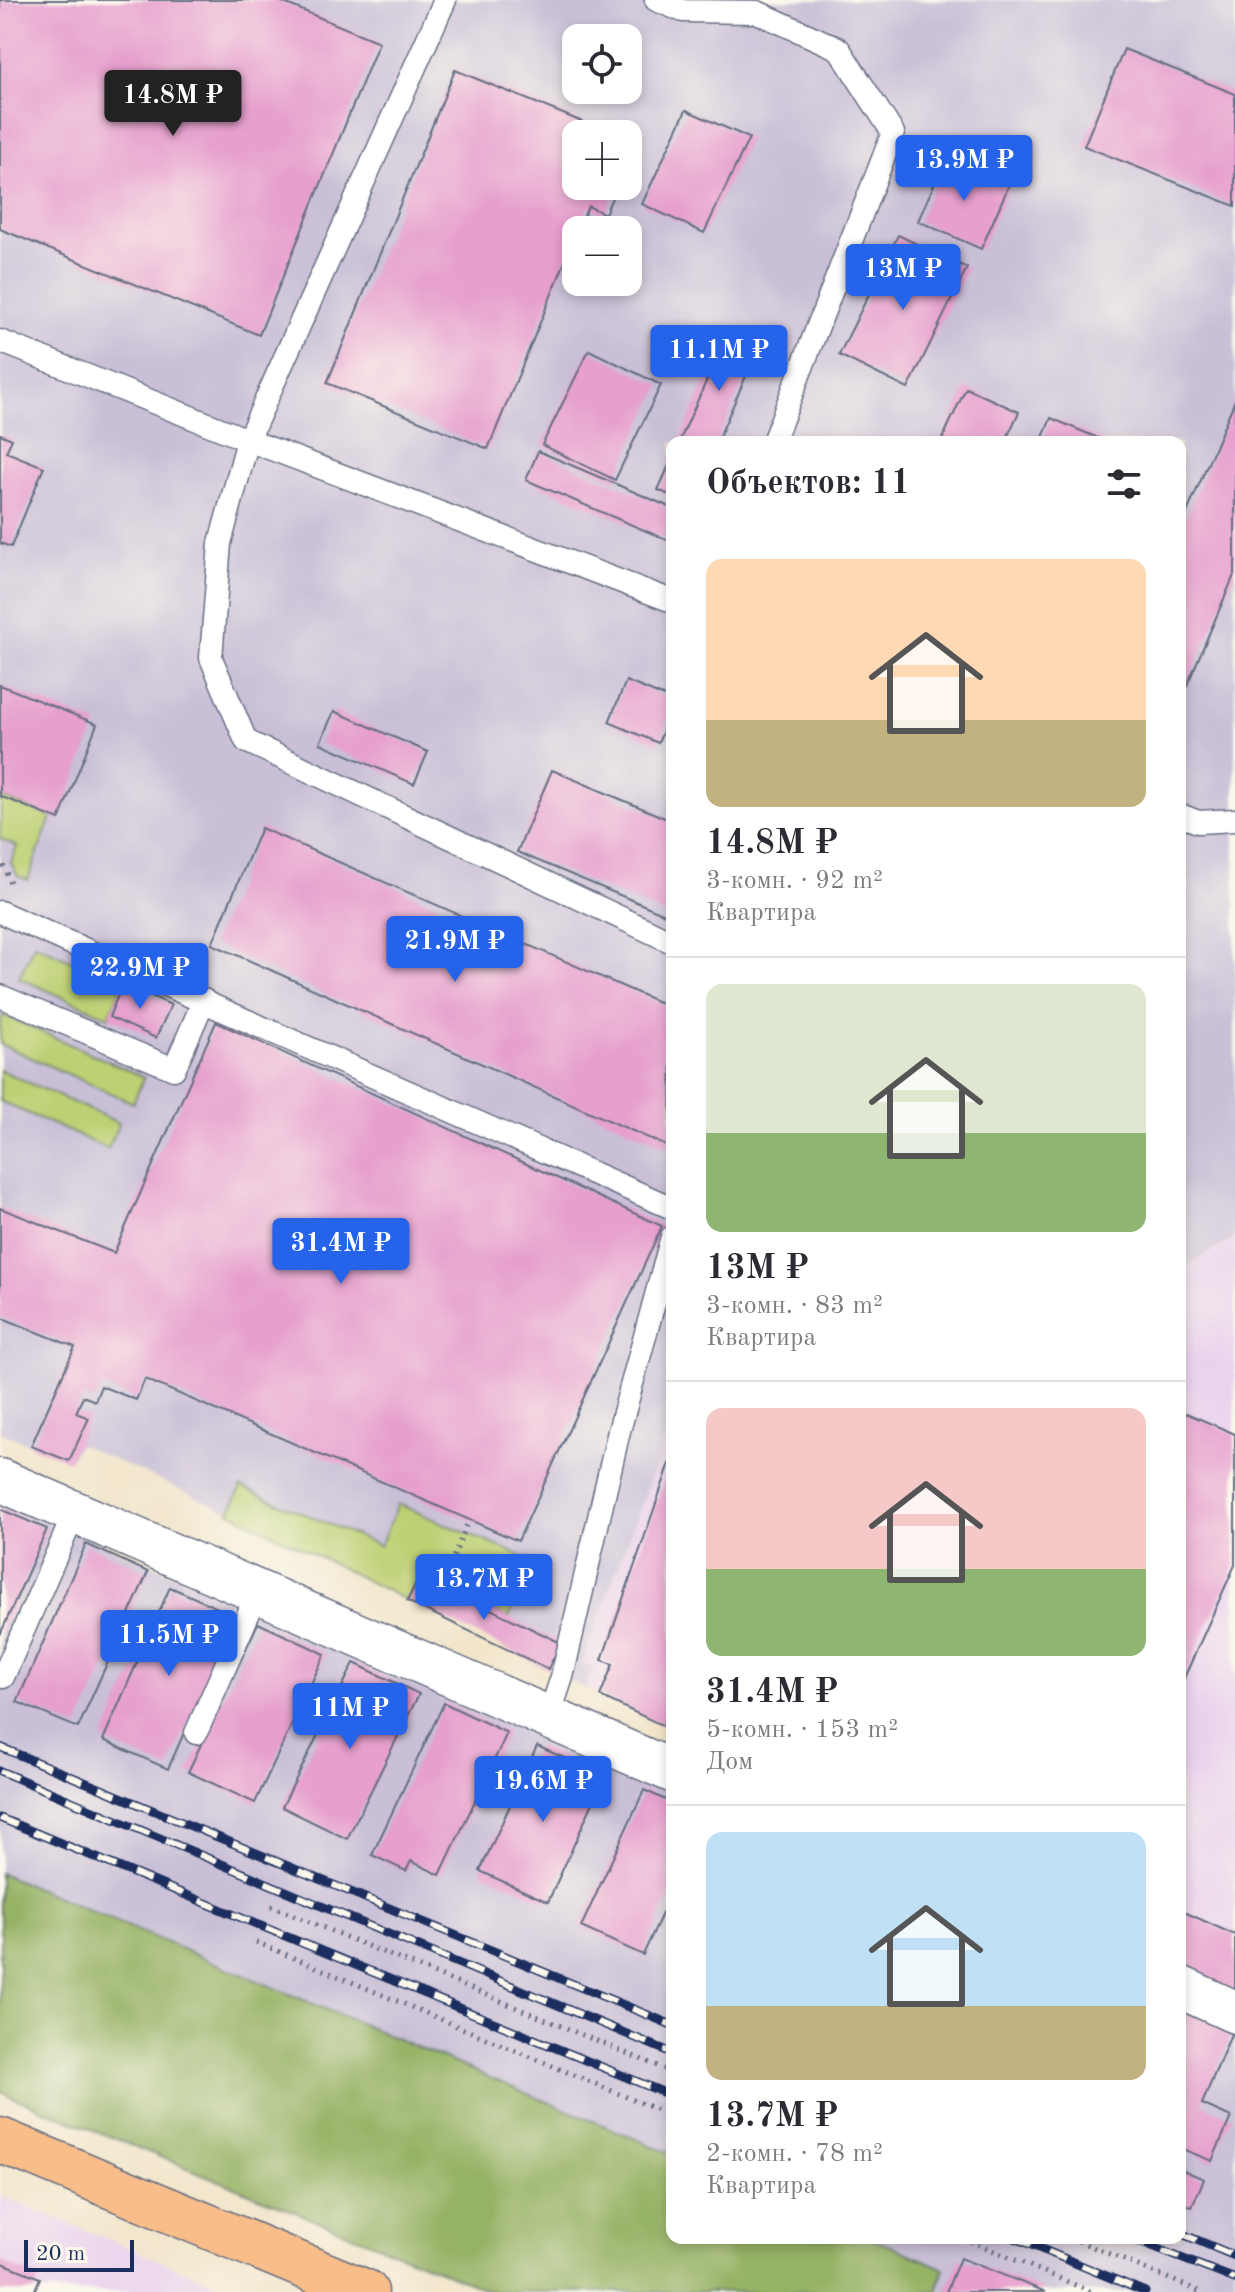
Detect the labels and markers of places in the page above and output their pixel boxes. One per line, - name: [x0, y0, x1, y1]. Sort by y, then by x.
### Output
- pin: 14.8M ₽: [99, 70, 247, 138]
- pin: 13.9M ₽: [890, 135, 1038, 203]
- pin: 13M ₽: [847, 244, 959, 312]
- pin: 11.1M ₽: [645, 325, 793, 393]
- pin: 21.9M ₽: [381, 916, 529, 984]
- pin: 22.9M ₽: [66, 943, 214, 1011]
- pin: 31.4M ₽: [267, 1218, 415, 1286]
- pin: 13.7M ₽: [410, 1554, 558, 1622]
- pin: 11.5M ₽: [95, 1610, 243, 1678]
- pin: 11M ₽: [294, 1683, 406, 1751]
- pin: 19.6M ₽: [469, 1756, 617, 1824]

